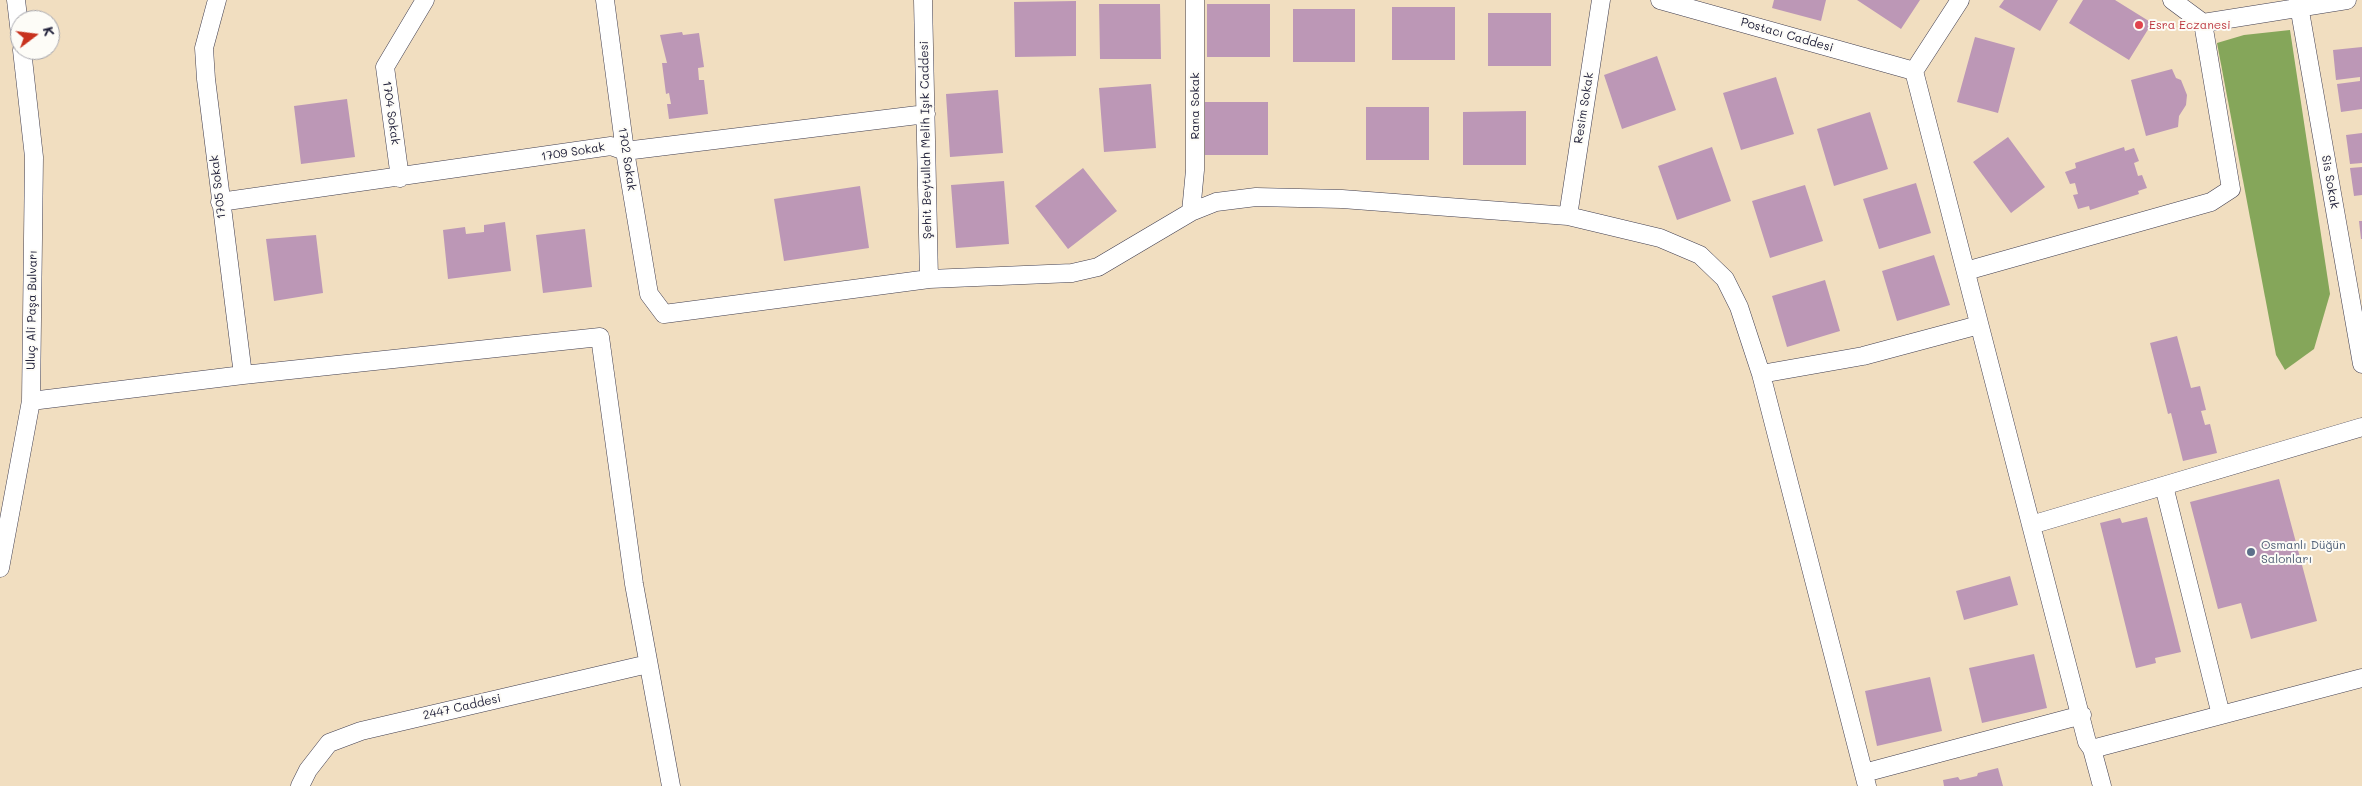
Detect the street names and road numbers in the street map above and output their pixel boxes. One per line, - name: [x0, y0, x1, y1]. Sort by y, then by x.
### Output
- street label: Postacı Caddesi: [1739, 15, 1835, 55]
- street label: Şehit Beytullah Melih Işık Caddesi: [917, 41, 935, 239]
- street label: Resim Sokak: [1571, 71, 1597, 145]
- street label: Rana Sokak: [1188, 72, 1202, 140]
- street label: 1704 Sokak: [379, 80, 403, 146]
- street label: 1702 Sokak: [615, 126, 639, 192]
- street label: 1709 Sokak: [540, 140, 606, 164]
- street label: 1705 Sokak: [207, 154, 229, 220]
- street label: Sis Sokak: [2318, 154, 2342, 210]
- street label: Uluç Ali Paşa Bulvarı: [24, 250, 40, 370]
- street label: 2447 Caddesi: [422, 691, 502, 723]

